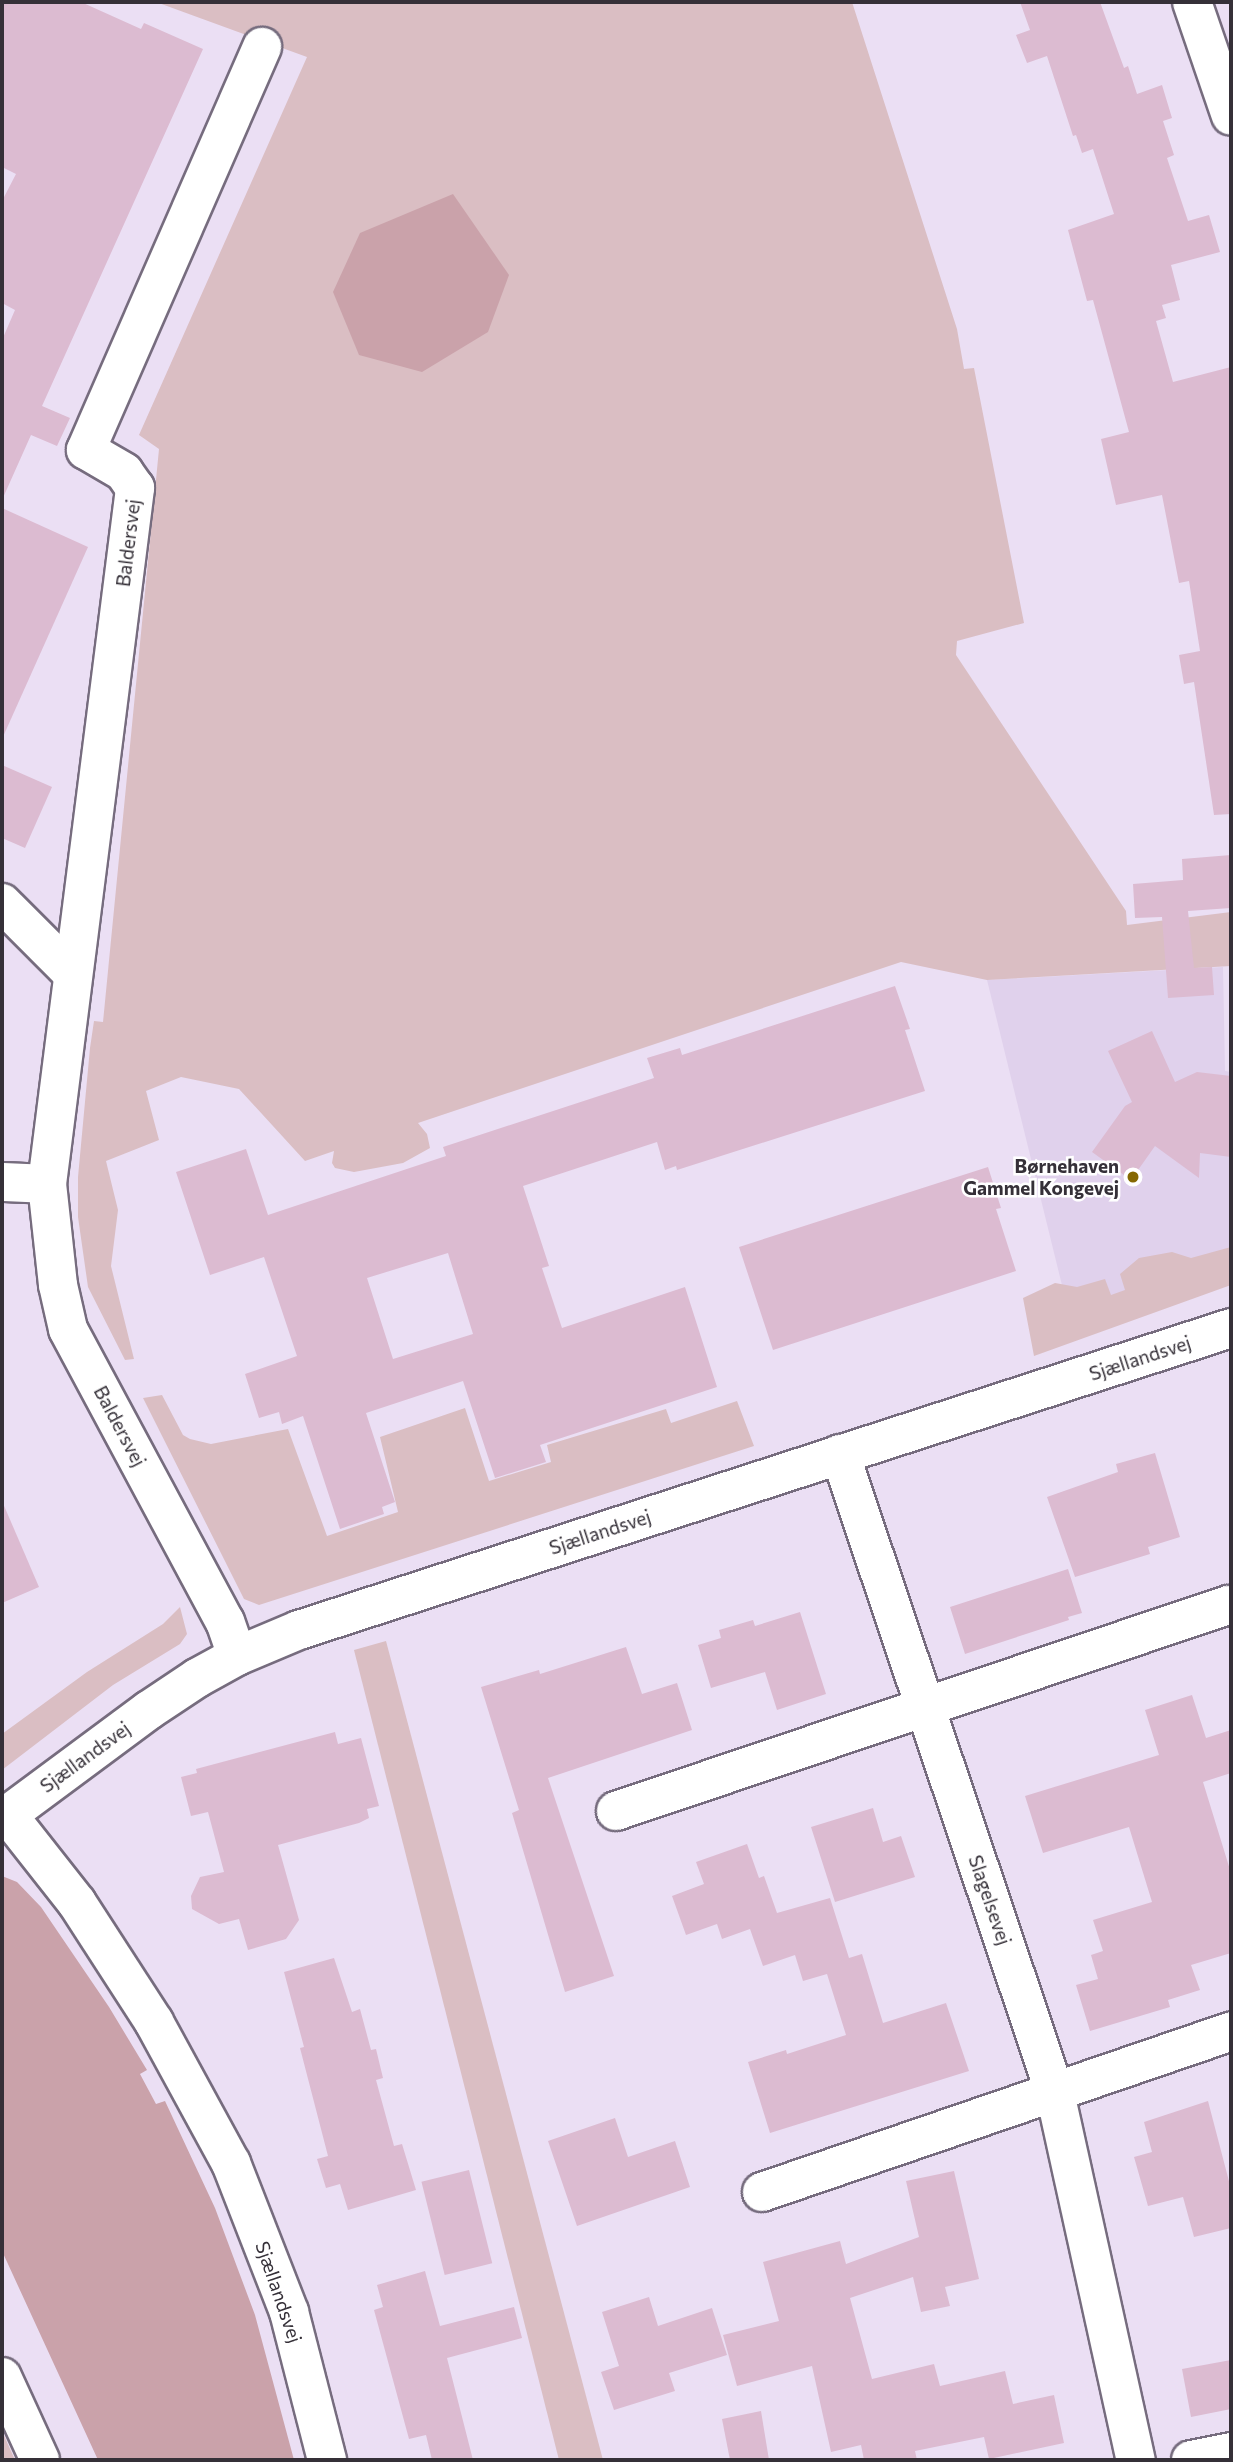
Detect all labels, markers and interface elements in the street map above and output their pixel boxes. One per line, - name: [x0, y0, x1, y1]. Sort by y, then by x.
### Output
- street label: Baldersvej: [111, 498, 145, 588]
- place label: Børnehaven Gammel Kongevej: [963, 1155, 1119, 1199]
- marker: Børnehaven Gammel Kongevej: [1125, 1169, 1141, 1185]
- street label: Sjællandsvej: [1086, 1331, 1194, 1385]
- street label: Baldersvej: [89, 1382, 151, 1470]
- street label: Sjællandsvej: [546, 1505, 654, 1559]
- street label: Sjællandsvej: [36, 1717, 134, 1797]
- street label: Slagelsevej: [964, 1852, 1016, 1948]
- street label: Sjællandsvej: [251, 2238, 307, 2346]

